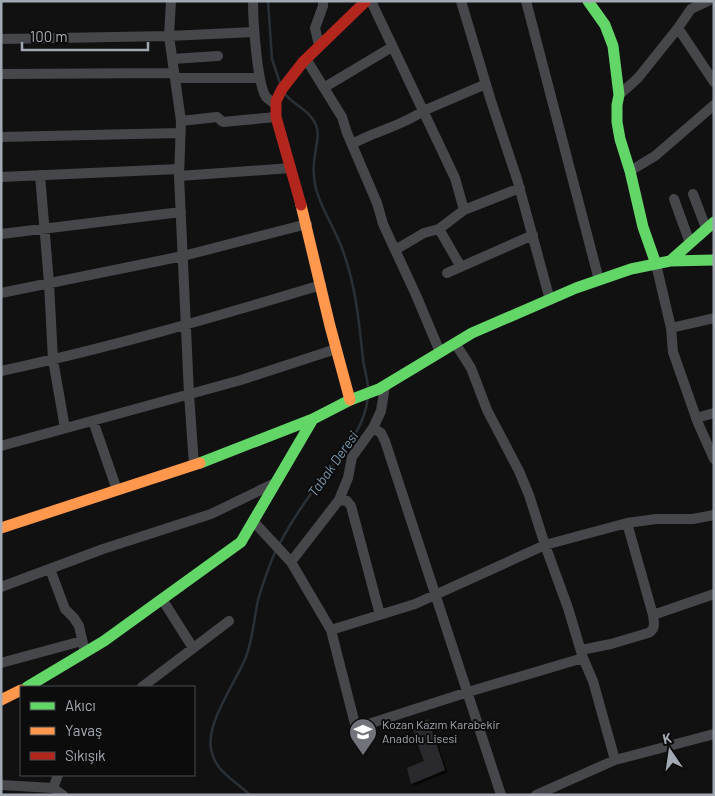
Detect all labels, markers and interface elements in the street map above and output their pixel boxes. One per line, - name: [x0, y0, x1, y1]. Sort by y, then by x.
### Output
- scale bar: [22, 20, 149, 52]
- text: 100 m: [30, 27, 68, 45]
- water label: Tabak Deresi: [304, 427, 362, 500]
- legend: [20, 686, 195, 776]
- text: Akıcı: [65, 696, 96, 714]
- school or university icon: Kozan Kazım Karabekir Anadolu Lisesi: [348, 717, 378, 756]
- place label: Kozan Kazım Karabekir Anadolu Lisesi: [382, 717, 501, 745]
- text: Yavaş: [65, 721, 102, 739]
- north arrow: [645, 726, 695, 776]
- text: K: [661, 729, 673, 747]
- text: Sıkışık: [65, 746, 106, 764]

